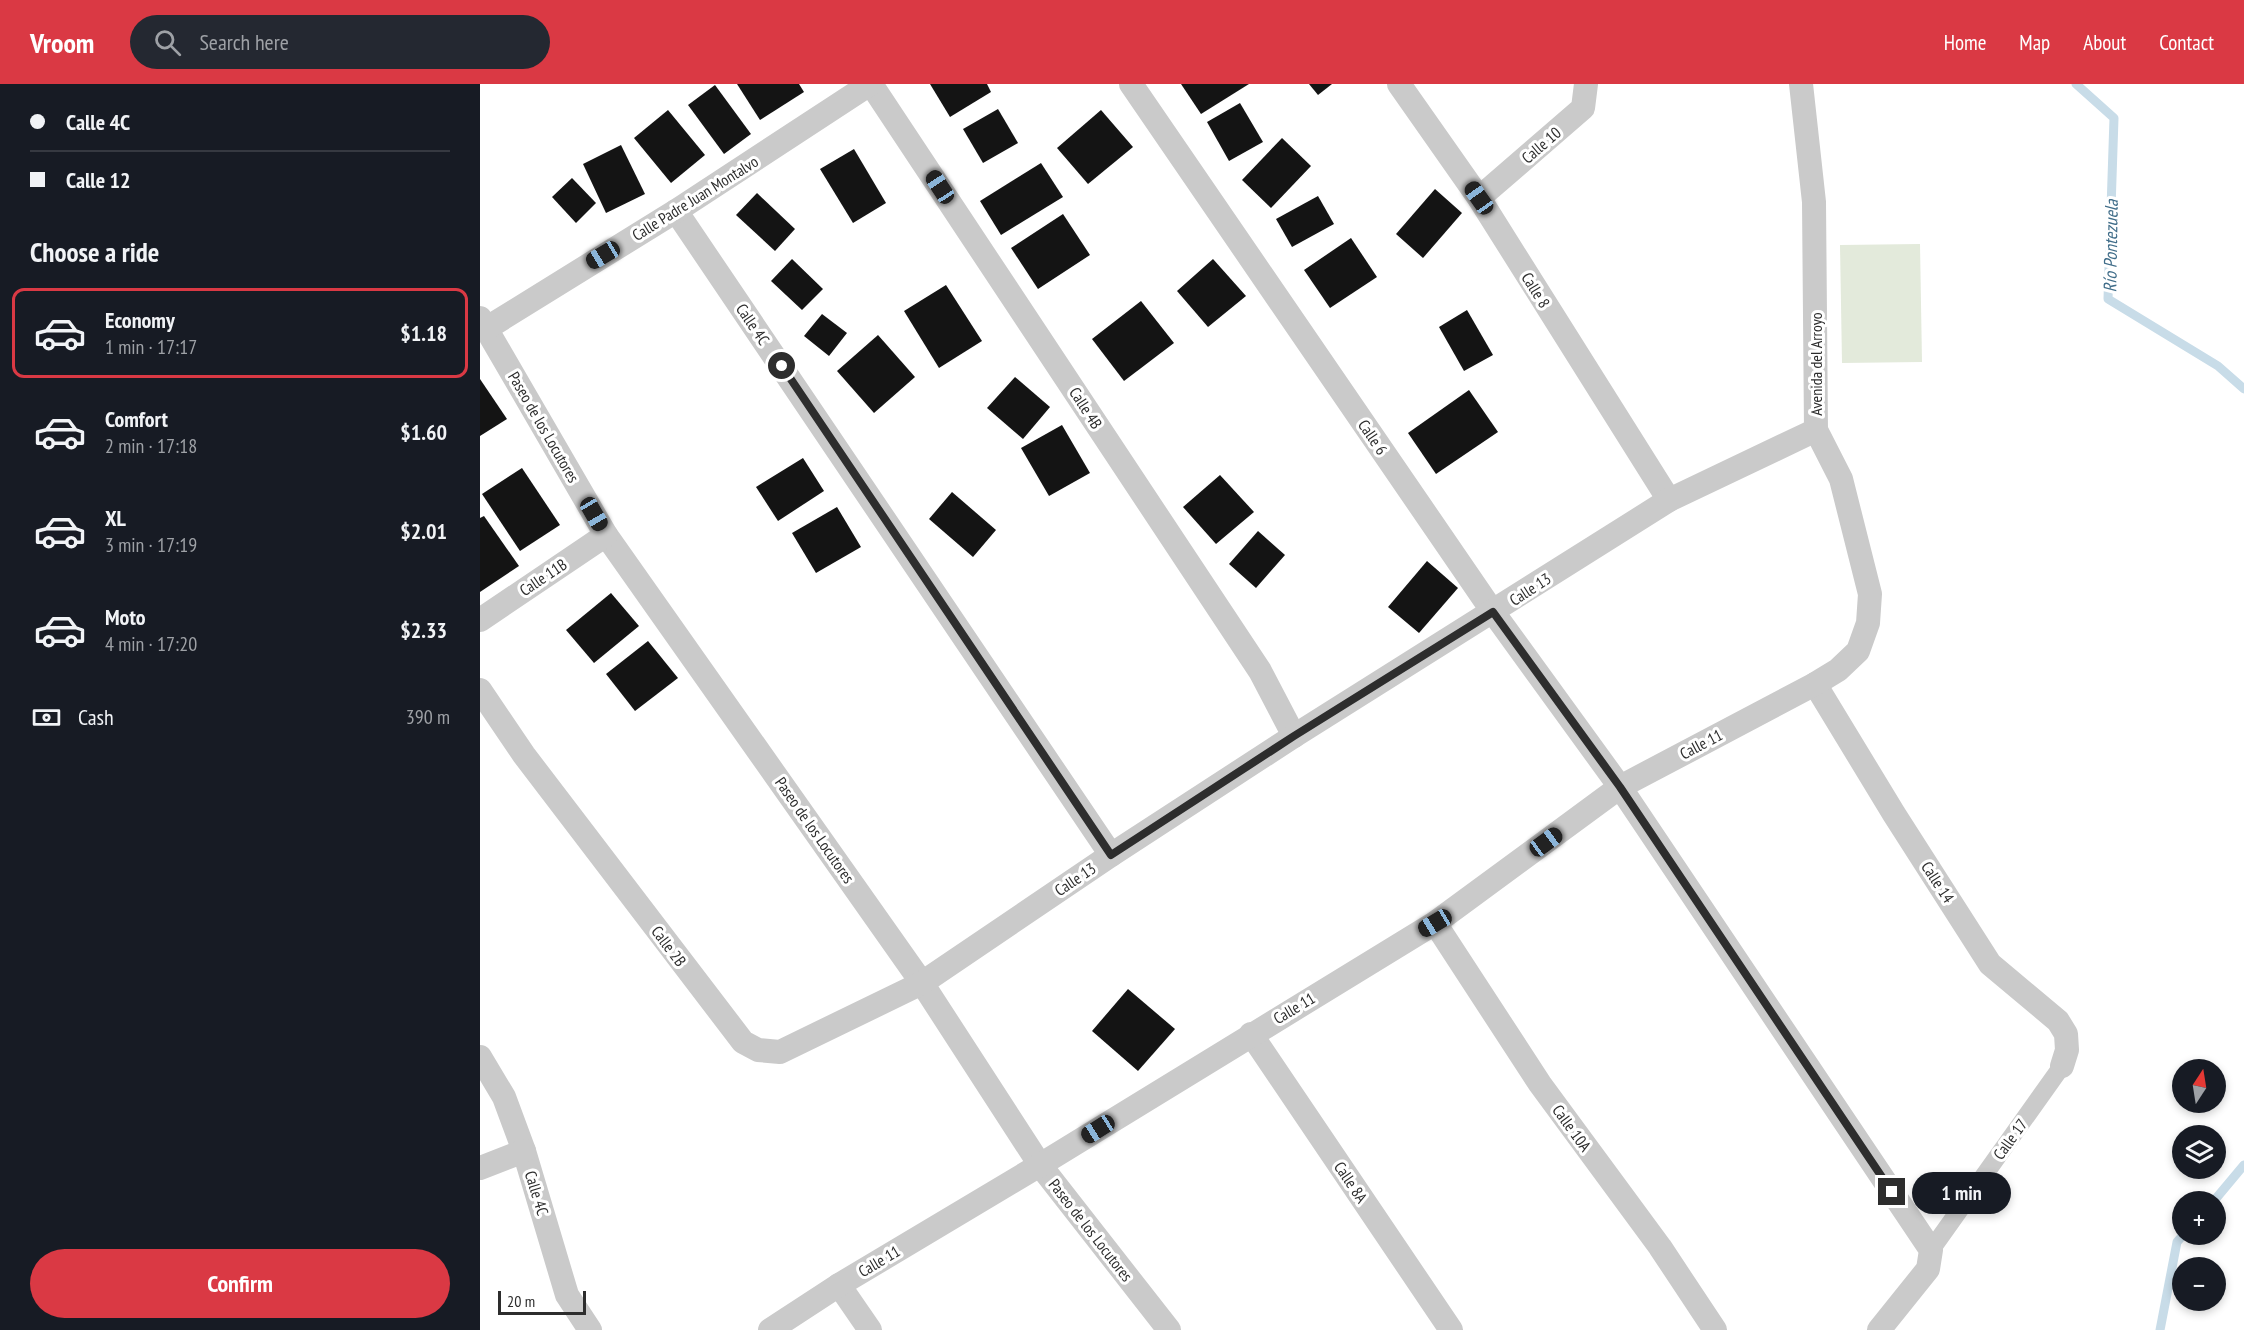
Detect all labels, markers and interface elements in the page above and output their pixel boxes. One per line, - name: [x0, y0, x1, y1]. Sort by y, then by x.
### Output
- search box: [130, 15, 550, 69]
- text: Vroom: [30, 24, 94, 61]
- icon: search: [151, 26, 184, 59]
- text: Search here: [199, 28, 289, 56]
- text: Home: [1944, 29, 1986, 56]
- text: Map: [2019, 29, 2050, 56]
- text: About: [2083, 29, 2126, 56]
- text: Contact: [2159, 29, 2214, 56]
- text: Calle 4C: [66, 108, 130, 136]
- street label: Calle 10: [1517, 123, 1565, 167]
- street label: Calle Padre Juan Montalvo: [628, 151, 762, 245]
- text: Calle 12: [66, 166, 131, 194]
- car: [923, 167, 957, 207]
- car: [1461, 178, 1497, 218]
- water label: Río Pontezuela: [2098, 199, 2123, 293]
- text: Choose a ride: [30, 235, 159, 269]
- car: [583, 238, 623, 272]
- street label: Calle 8: [1517, 269, 1555, 311]
- street label: Calle 4C: [732, 300, 774, 348]
- icon: car: [33, 306, 87, 360]
- text: Economy: [105, 306, 175, 334]
- street label: Avenida del Arroyo: [1806, 312, 1826, 416]
- text: $1.18: [400, 319, 447, 347]
- text: 1 min · 17:17: [105, 334, 197, 360]
- route start: [768, 352, 795, 379]
- street label: Paseo de los Locutores: [504, 368, 584, 486]
- street label: Calle 4B: [1065, 383, 1107, 433]
- icon: car: [33, 405, 87, 459]
- text: Comfort: [105, 405, 168, 433]
- street label: Calle 6: [1354, 416, 1392, 458]
- text: $1.60: [400, 418, 447, 446]
- text: 2 min · 17:18: [105, 433, 197, 459]
- car: [577, 494, 611, 534]
- icon: car: [33, 504, 87, 558]
- text: XL: [105, 504, 126, 532]
- text: $2.01: [400, 517, 447, 545]
- text: 3 min · 17:19: [105, 532, 197, 558]
- street label: Calle 11B: [515, 554, 571, 600]
- street label: Calle 13: [1506, 568, 1554, 610]
- icon: car: [33, 603, 87, 657]
- text: Moto: [105, 603, 146, 631]
- text: $2.33: [400, 616, 447, 644]
- text: 4 min · 17:20: [105, 631, 197, 657]
- icon: cash: [30, 701, 63, 734]
- text: Cash: [78, 703, 114, 731]
- text: 390 m: [406, 704, 450, 730]
- street label: Calle 11: [1676, 725, 1726, 763]
- street label: Paseo de los Locutores: [771, 773, 859, 887]
- car: [1526, 824, 1566, 860]
- street label: Calle 13: [1051, 858, 1099, 900]
- street label: Calle 14: [1917, 858, 1959, 906]
- car: [1415, 906, 1455, 940]
- street label: Calle 2B: [647, 922, 691, 970]
- street label: Calle 11: [1269, 988, 1319, 1028]
- north arrow: [2172, 1059, 2226, 1113]
- map controls: [2172, 1059, 2226, 1311]
- street label: Calle 10A: [1548, 1101, 1596, 1156]
- car: [1078, 1112, 1118, 1146]
- street label: Calle 17: [1989, 1115, 2031, 1163]
- button: layers: [2172, 1125, 2226, 1179]
- street label: Calle 8A: [1330, 1157, 1372, 1207]
- street label: Calle 4C: [521, 1168, 553, 1218]
- callout: 1 min: [1913, 1171, 2012, 1213]
- street label: Paseo de los Locutores: [1045, 1175, 1137, 1285]
- route end: [1878, 1178, 1905, 1205]
- text: 1 min: [1941, 1180, 1982, 1206]
- button: +: [2172, 1191, 2226, 1245]
- street label: Calle 11: [854, 1241, 904, 1281]
- button: Confirm: [30, 1249, 450, 1318]
- button: −: [2172, 1257, 2226, 1311]
- scale bar: [498, 1288, 586, 1316]
- text: 20 m: [507, 1291, 535, 1311]

